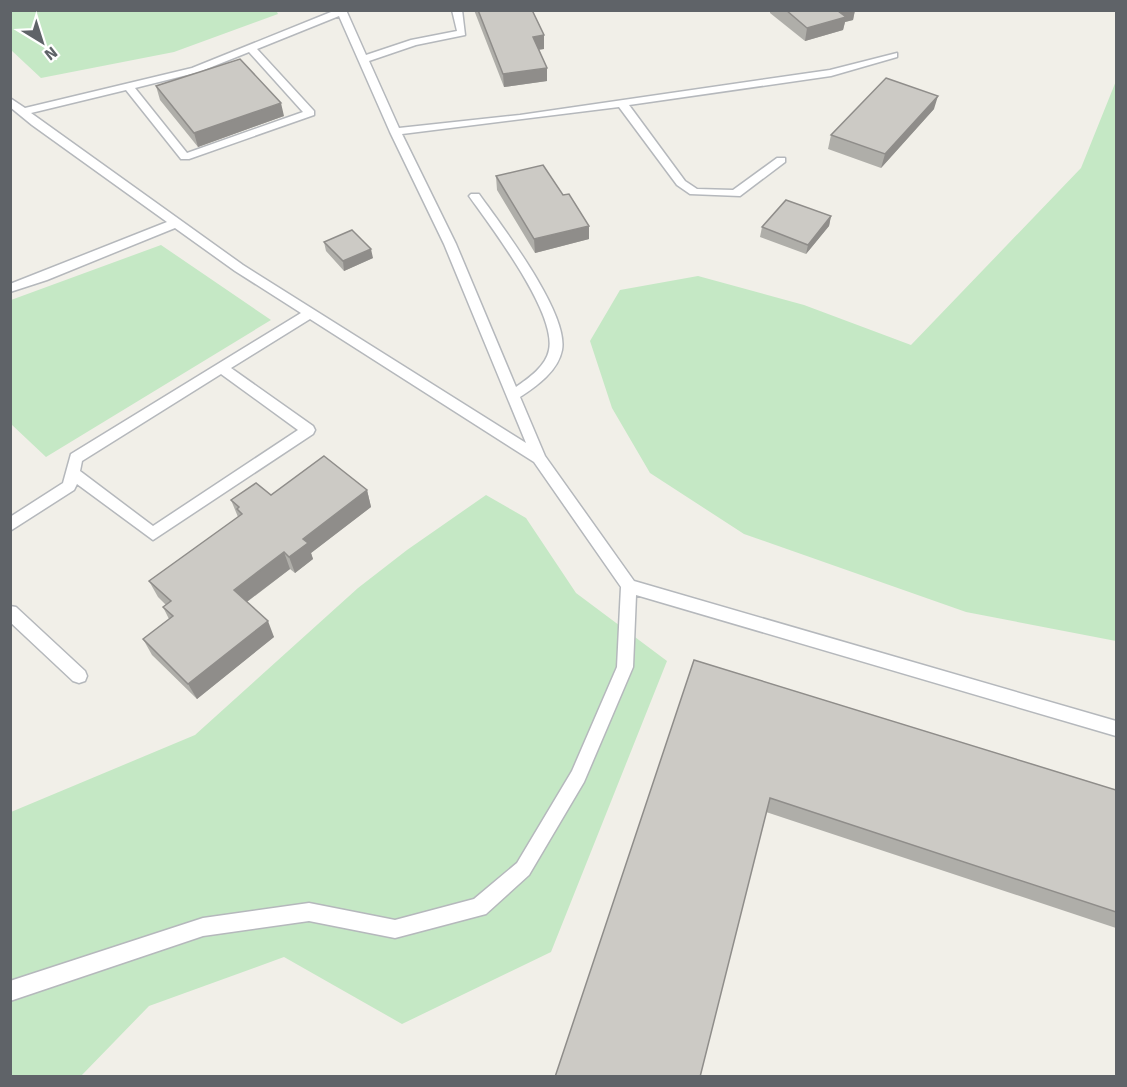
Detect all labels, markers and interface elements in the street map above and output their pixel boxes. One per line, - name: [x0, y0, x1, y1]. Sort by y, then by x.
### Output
- north arrow: [12, 12, 72, 72]
- text: N: [40, 42, 61, 64]

